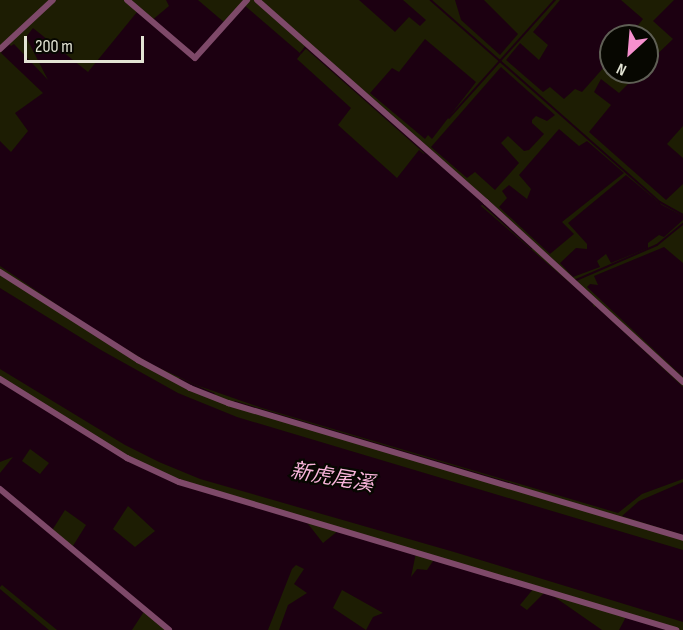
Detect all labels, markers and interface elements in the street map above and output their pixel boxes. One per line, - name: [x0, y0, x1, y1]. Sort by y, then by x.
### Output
- scale bar: [27, 24, 147, 62]
- north arrow: [599, 24, 659, 84]
- text: 200 m: [35, 36, 73, 57]
- text: N: [614, 58, 630, 79]
- water label: 新虎尾溪: [288, 458, 376, 498]

